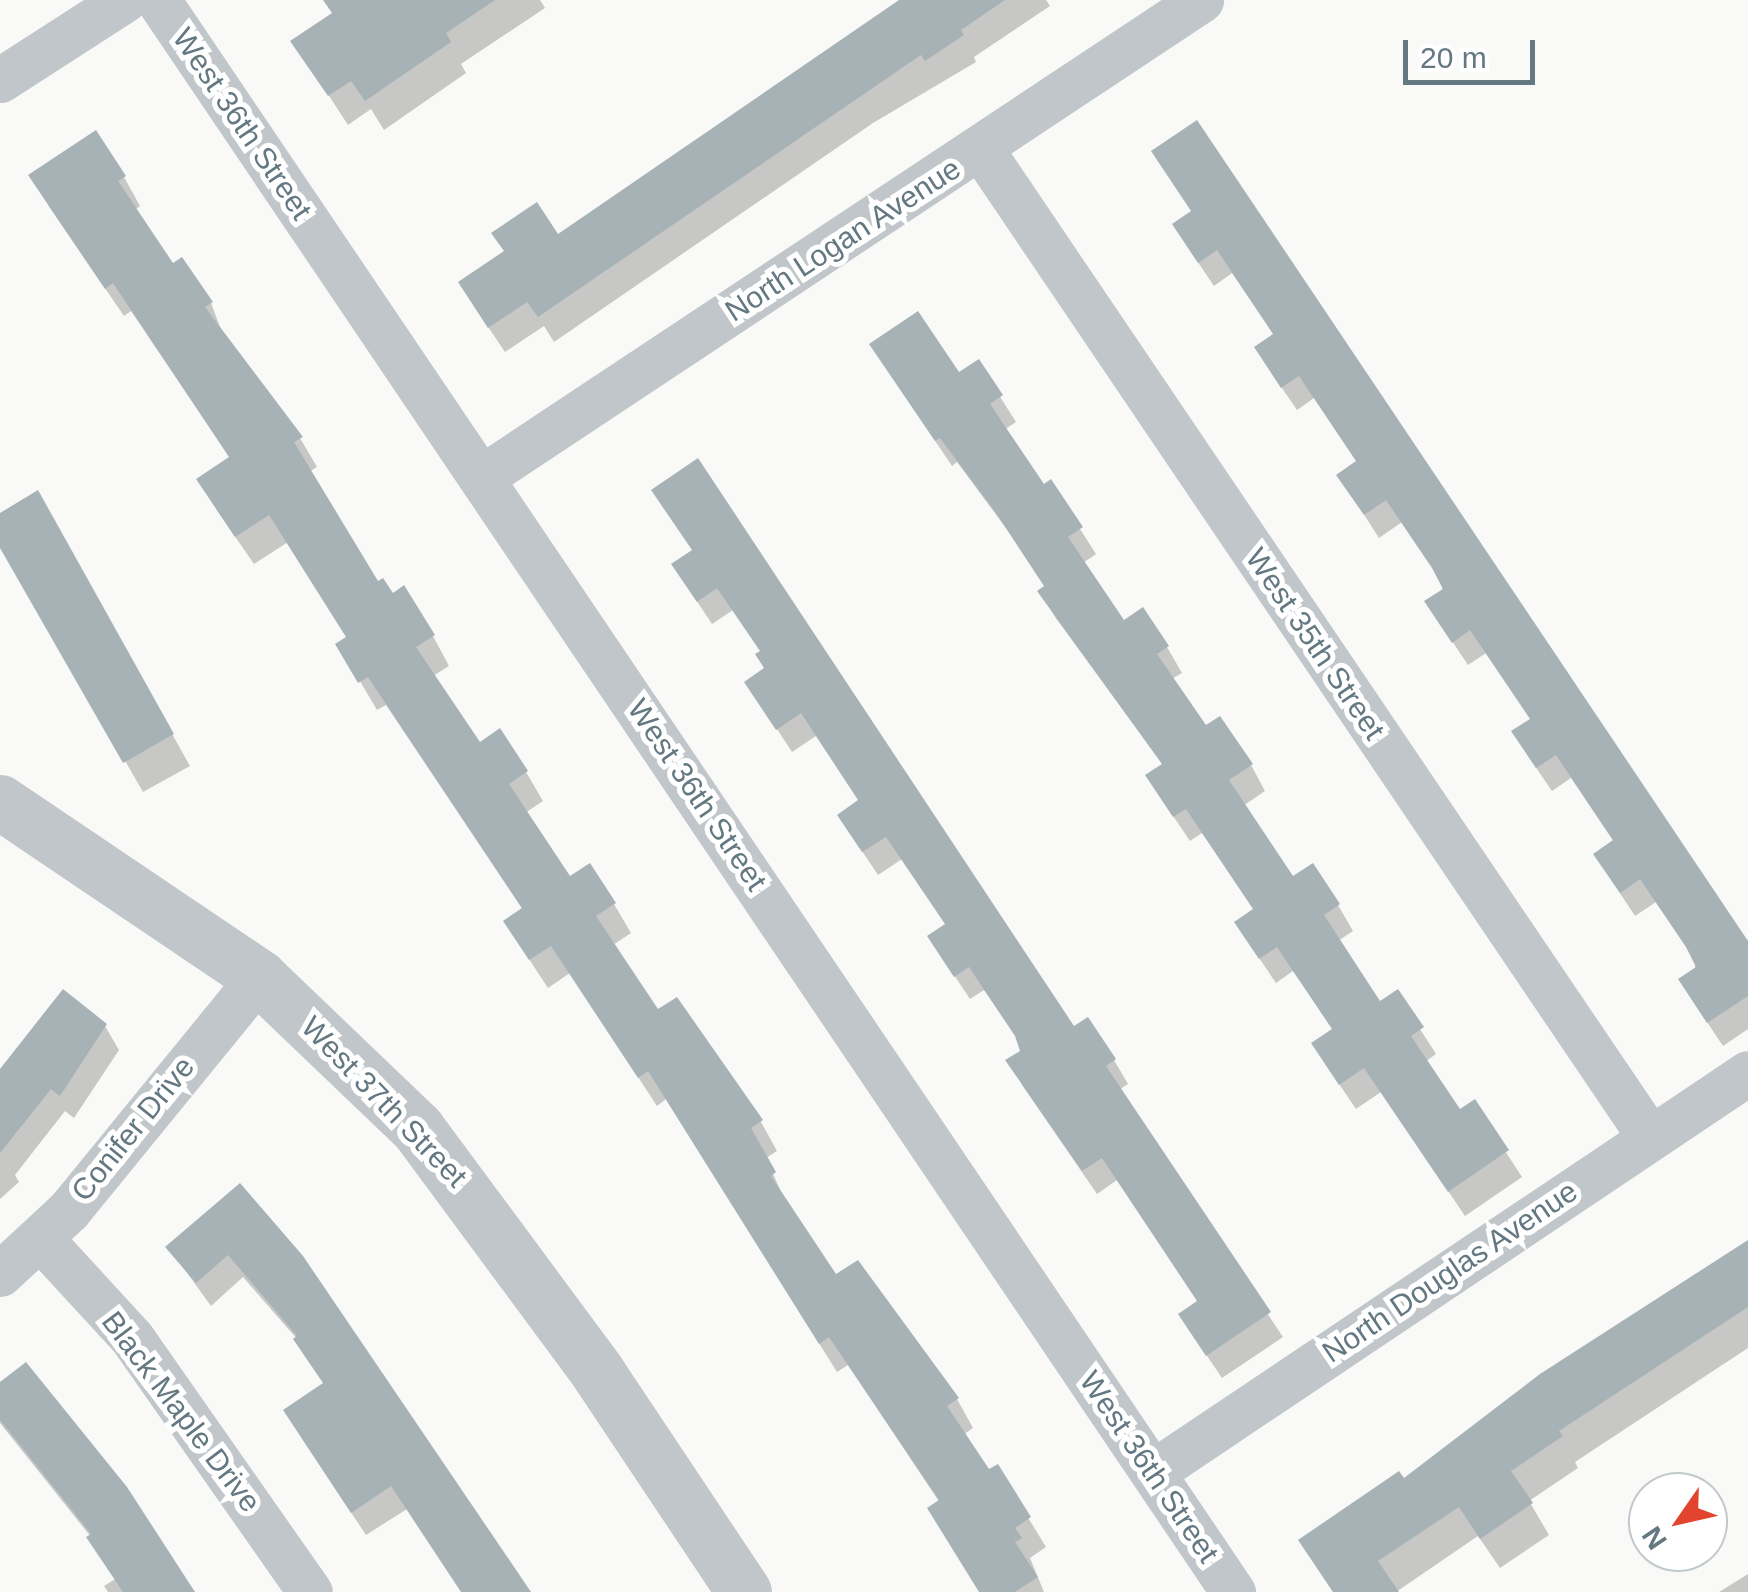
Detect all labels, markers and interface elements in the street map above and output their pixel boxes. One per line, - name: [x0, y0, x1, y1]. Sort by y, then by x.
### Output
- scale bar: [1408, 20, 1540, 82]
- street label: West 36th Street: [165, 22, 319, 226]
- text: 20 m: [1420, 41, 1487, 74]
- street label: North Logan Avenue: [718, 150, 968, 330]
- street label: West 35th Street: [1238, 542, 1392, 746]
- street label: West 36th Street: [620, 693, 774, 897]
- street label: West 37th Street: [294, 1009, 474, 1195]
- street label: Conifer Drive: [64, 1050, 202, 1208]
- street label: North Douglas Avenue: [1315, 1173, 1585, 1371]
- street label: Black Maple Drive: [94, 1305, 268, 1519]
- street label: West 36th Street: [1072, 1365, 1226, 1569]
- north arrow: [1628, 1472, 1728, 1572]
- text: N: [1636, 1521, 1673, 1555]

